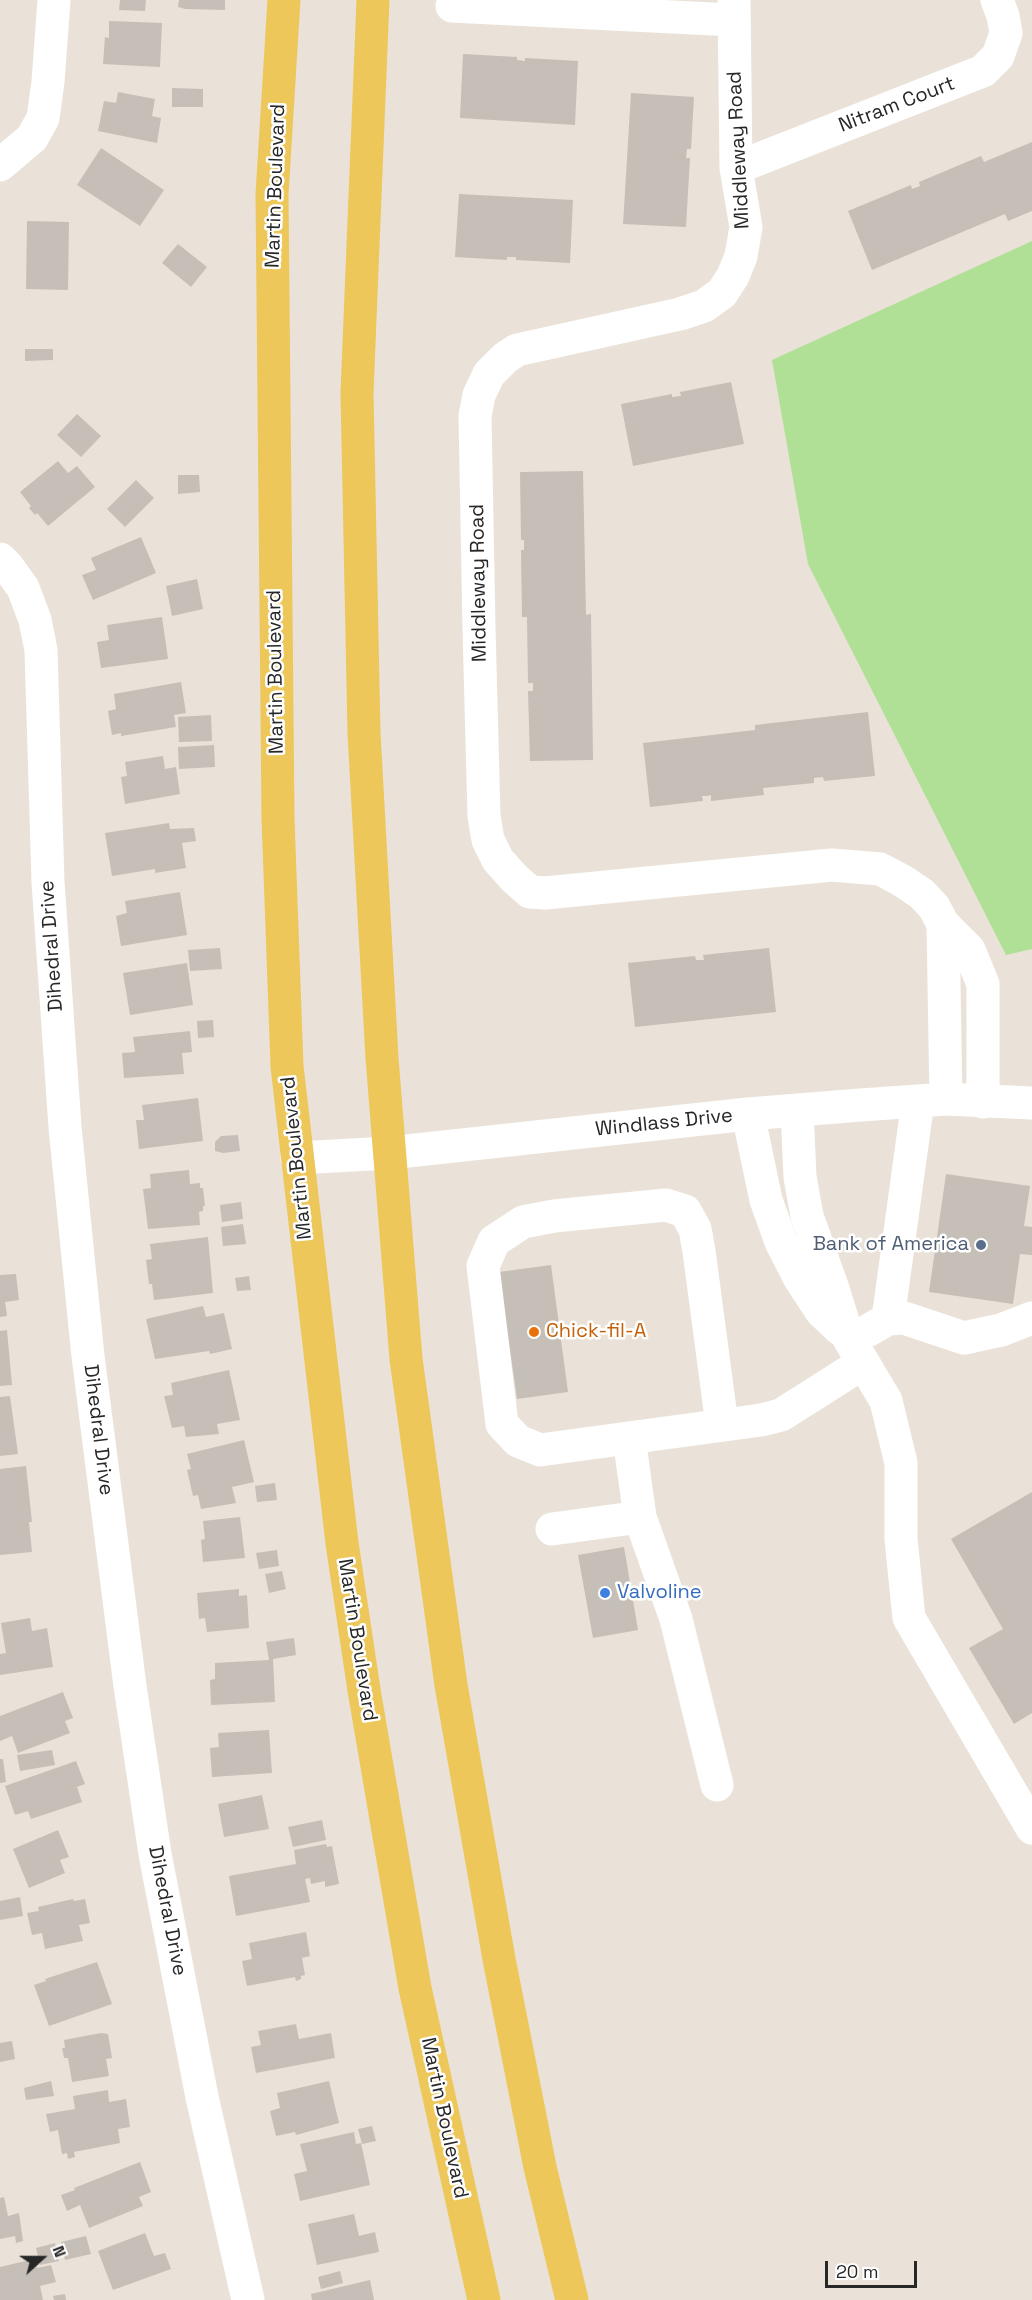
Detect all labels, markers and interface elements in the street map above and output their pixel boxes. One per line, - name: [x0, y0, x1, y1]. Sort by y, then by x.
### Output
- street label: Middleway Road: [723, 70, 755, 230]
- street label: Nitram Court: [835, 72, 959, 138]
- street label: Martin Boulevard: [261, 104, 291, 268]
- street label: Middleway Road: [466, 504, 492, 662]
- street label: Martin Boulevard: [263, 590, 289, 754]
- street label: Dihedral Drive: [35, 879, 69, 1013]
- street label: Martin Boulevard: [276, 1075, 318, 1241]
- street label: Windlass Drive: [594, 1104, 734, 1142]
- place label: Bank of America: [813, 1233, 969, 1257]
- marker: Bank of America: [974, 1238, 988, 1252]
- place label: Chick-fil-A: [546, 1320, 646, 1344]
- marker: Chick-fil-A: [527, 1325, 541, 1339]
- street label: Dihedral Drive: [78, 1363, 118, 1497]
- street label: Martin Boulevard: [332, 1557, 382, 1723]
- place label: Valvoline: [617, 1581, 702, 1605]
- marker: Valvoline: [598, 1586, 612, 1600]
- street label: Dihedral Drive: [143, 1844, 191, 1978]
- street label: Martin Boulevard: [415, 2035, 473, 2201]
- north arrow: [12, 2228, 72, 2288]
- text: N: [48, 2243, 71, 2260]
- scale bar: [828, 2249, 920, 2287]
- text: 20 m: [836, 2260, 879, 2283]

